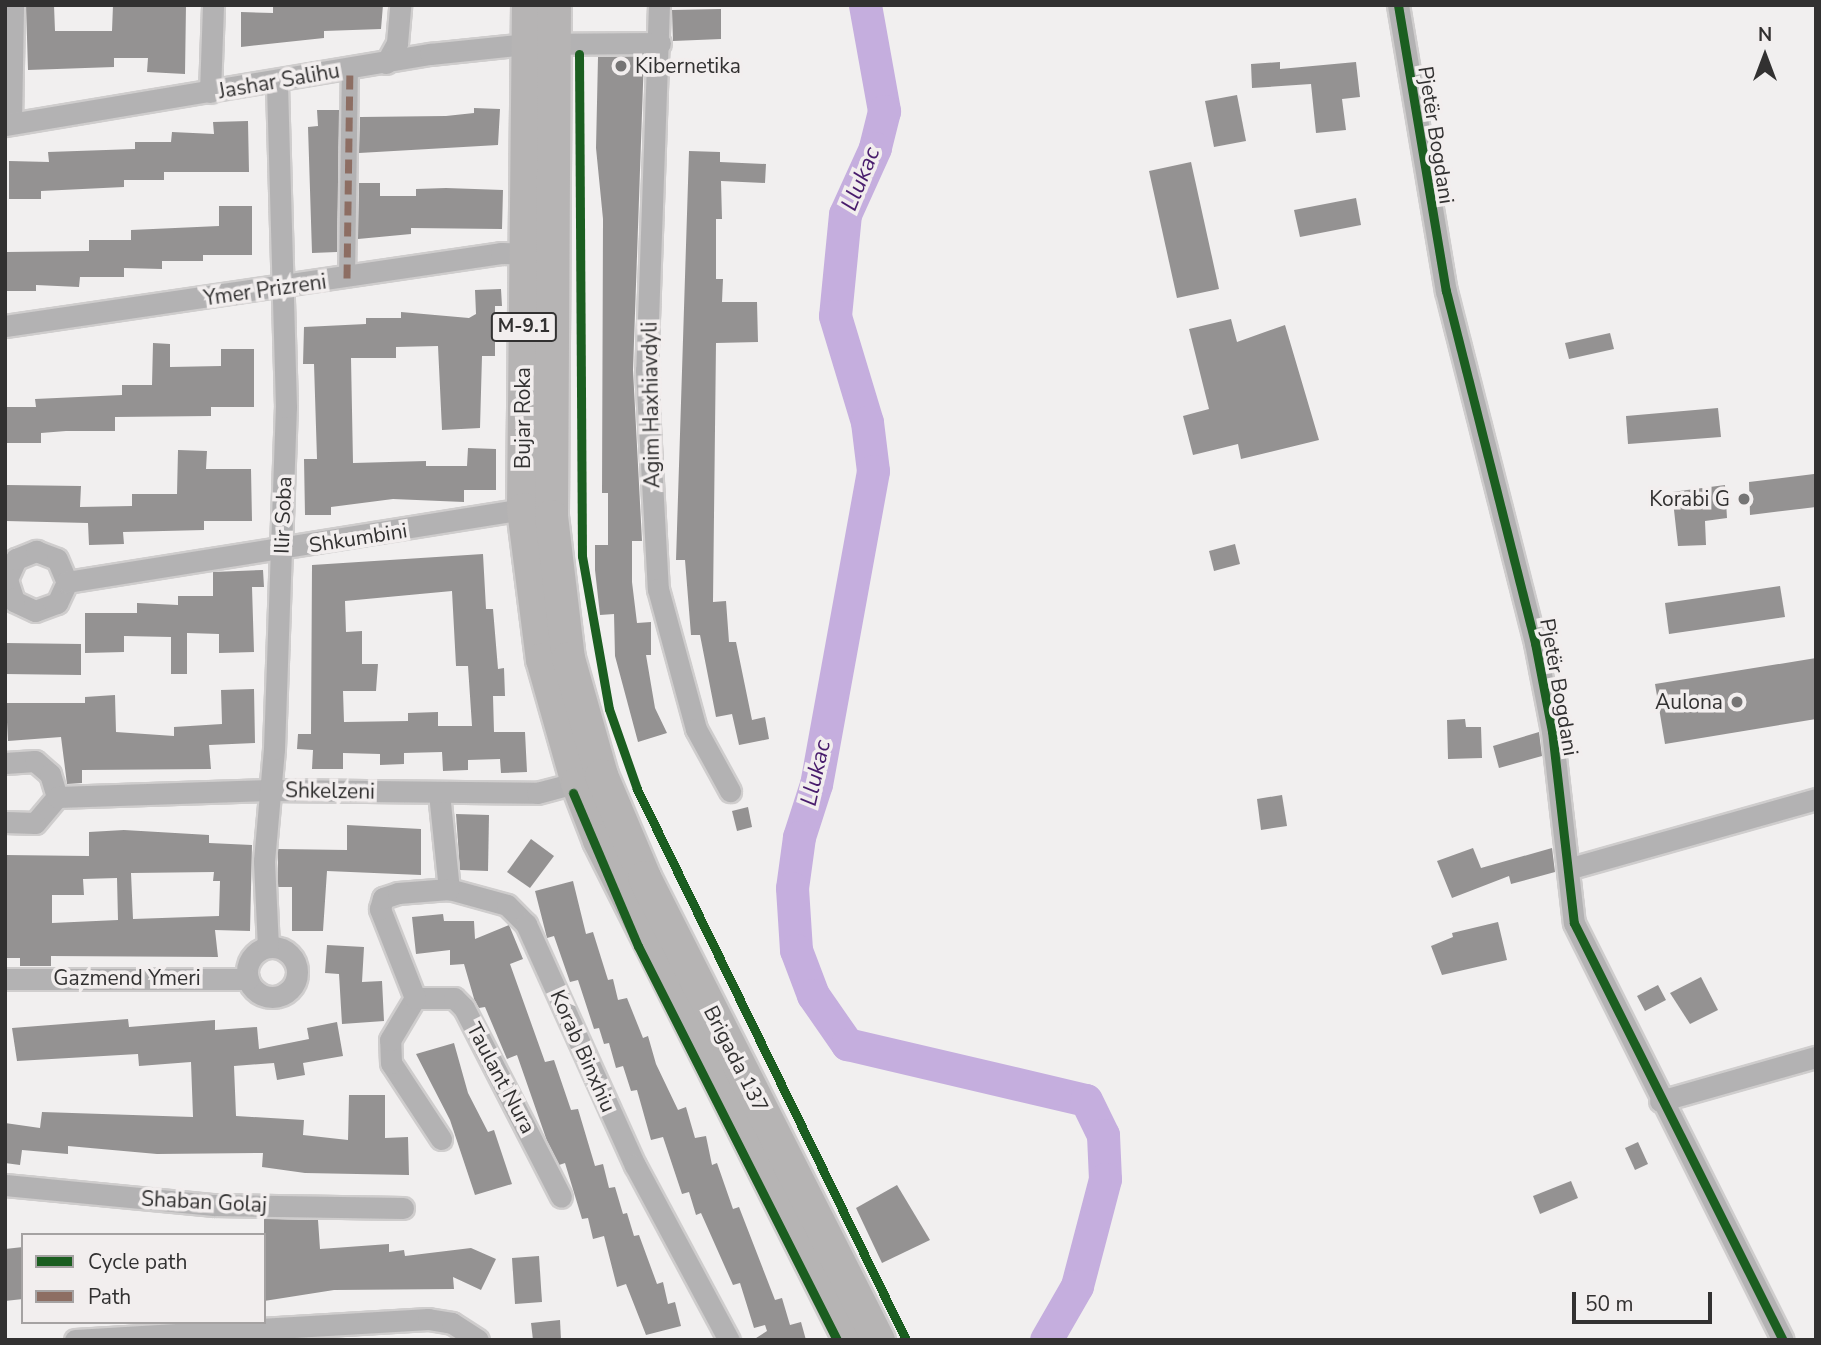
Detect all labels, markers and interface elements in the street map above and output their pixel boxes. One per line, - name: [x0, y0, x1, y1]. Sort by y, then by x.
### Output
- north arrow: [1730, 21, 1800, 91]
- text: N: [1758, 22, 1772, 48]
- place label: Kibernetika: [635, 53, 741, 79]
- street label: Jashar Salihu: [216, 58, 342, 104]
- marker: Kibernetika: [613, 58, 629, 74]
- street label: Pjetër Bogdani: [1413, 64, 1459, 206]
- water label: Llukac: [836, 143, 886, 215]
- street label: Ymer Prizreni: [202, 269, 328, 311]
- road number: M-9.1: [491, 312, 557, 342]
- street label: Agim Haxhiavdyli: [637, 322, 665, 488]
- street label: Bujar Roka: [510, 367, 536, 469]
- street label: Ilir Soba: [269, 476, 297, 554]
- place label: Korabi G: [1649, 486, 1730, 512]
- marker: Korabi G: [1736, 491, 1752, 507]
- street label: Shkumbini: [307, 518, 409, 558]
- street label: Pjetër Bogdani: [1535, 616, 1583, 758]
- place label: Aulona: [1655, 689, 1723, 715]
- marker: Aulona: [1729, 694, 1745, 710]
- water label: Llukac: [795, 738, 837, 808]
- street label: Shkelzeni: [285, 778, 375, 804]
- street label: Gazmend Ymeri: [53, 965, 201, 991]
- street label: Korab Binxhiu: [545, 986, 621, 1116]
- street label: Brigada 137: [698, 1001, 774, 1117]
- street label: Taulant Nura: [461, 1018, 541, 1138]
- street label: Shaban Golaj: [140, 1186, 268, 1218]
- legend: [21, 1233, 266, 1324]
- text: Cycle path: [88, 1248, 187, 1276]
- scale bar: [1576, 1278, 1716, 1322]
- text: Path: [88, 1283, 131, 1311]
- text: 50 m: [1585, 1290, 1634, 1318]

